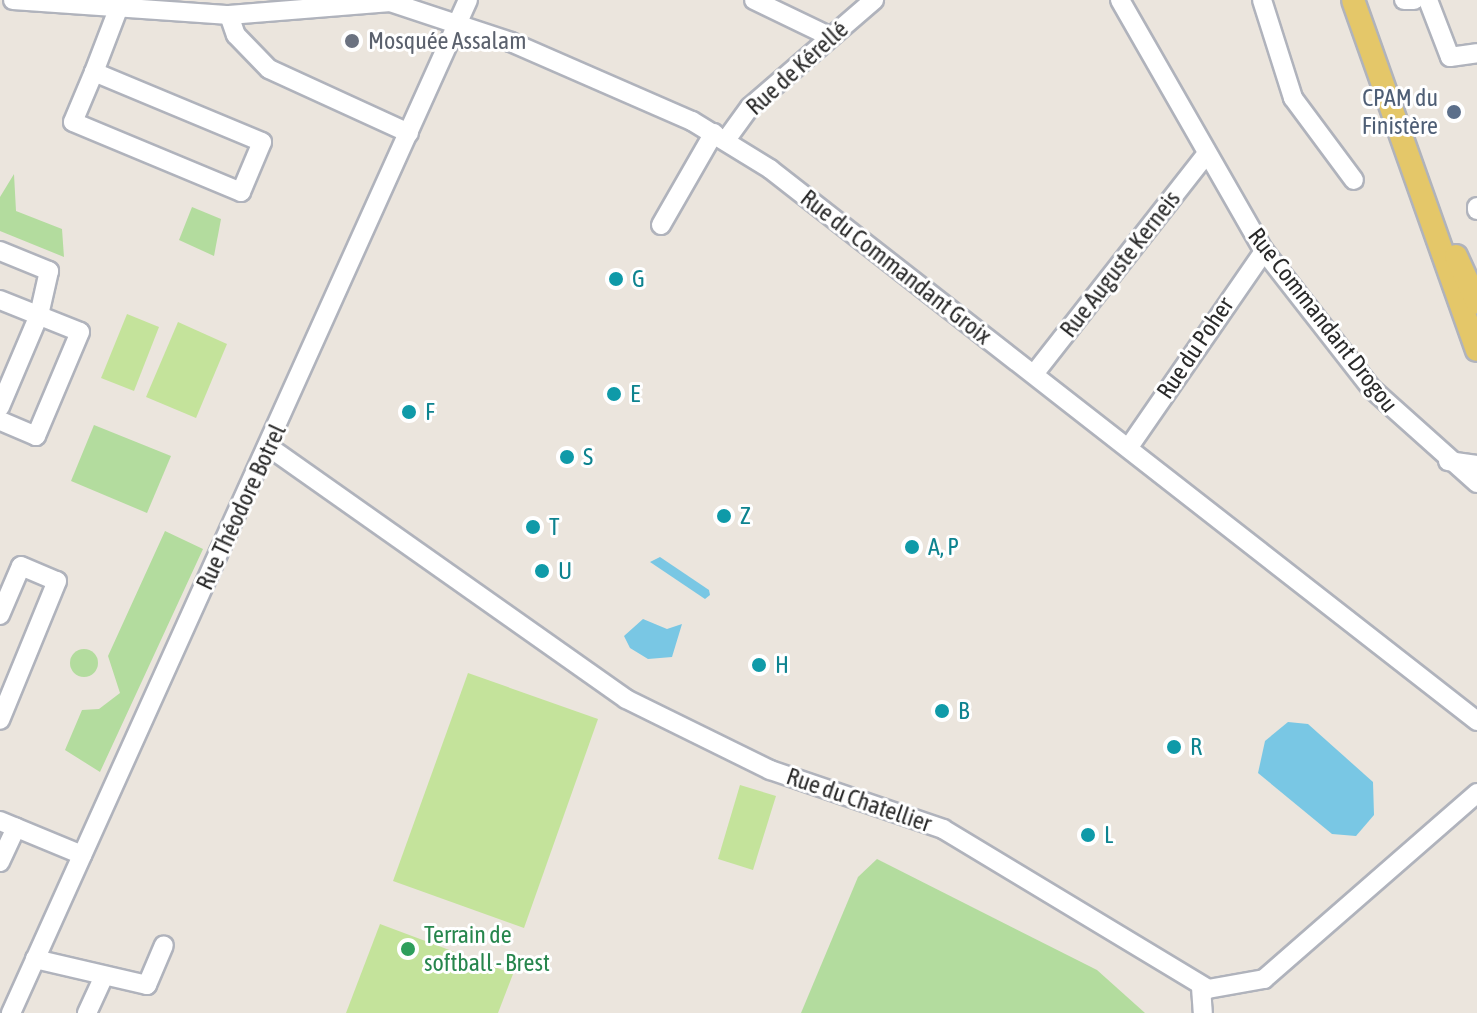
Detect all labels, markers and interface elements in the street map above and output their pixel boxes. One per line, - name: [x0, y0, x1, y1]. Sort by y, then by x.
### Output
- street label: Rue de Kérellé: [740, 15, 854, 121]
- place label: Mosquée Assalam: [368, 27, 526, 55]
- marker: Mosquée Assalam: [343, 32, 361, 50]
- place label: CPAM du Finistère: [1362, 84, 1438, 140]
- marker: CPAM du Finistère: [1445, 103, 1463, 121]
- street label: Rue du Commandant Groix: [795, 184, 997, 350]
- street label: Rue Auguste Kerneis: [1054, 185, 1186, 343]
- street label: Rue Commandant Drogou: [1242, 222, 1404, 418]
- place label: G: [632, 265, 645, 293]
- marker: G: [607, 270, 625, 288]
- street label: Rue du Poher: [1151, 292, 1239, 404]
- place label: E: [630, 380, 640, 408]
- marker: E: [605, 385, 623, 403]
- place label: F: [425, 398, 435, 426]
- marker: F: [400, 403, 418, 421]
- street label: Rue Théodore Botrel: [190, 420, 292, 594]
- place label: S: [583, 443, 593, 471]
- marker: S: [558, 448, 576, 466]
- place label: Z: [740, 502, 751, 530]
- marker: Z: [715, 507, 733, 525]
- place label: T: [549, 513, 560, 541]
- marker: T: [524, 518, 542, 536]
- place label: A, P: [928, 533, 959, 561]
- marker: A, P: [903, 538, 921, 556]
- place label: U: [558, 557, 572, 585]
- marker: U: [533, 562, 551, 580]
- place label: H: [775, 651, 789, 679]
- marker: H: [750, 656, 768, 674]
- place label: B: [958, 697, 969, 725]
- marker: B: [933, 702, 951, 720]
- place label: R: [1190, 733, 1202, 761]
- marker: R: [1165, 738, 1183, 756]
- street label: Rue du Chatellier: [783, 762, 935, 838]
- place label: L: [1104, 821, 1113, 849]
- marker: L: [1079, 826, 1097, 844]
- place label: Terrain de softball - Brest: [424, 921, 550, 977]
- marker: Terrain de softball - Brest: [399, 940, 417, 958]

